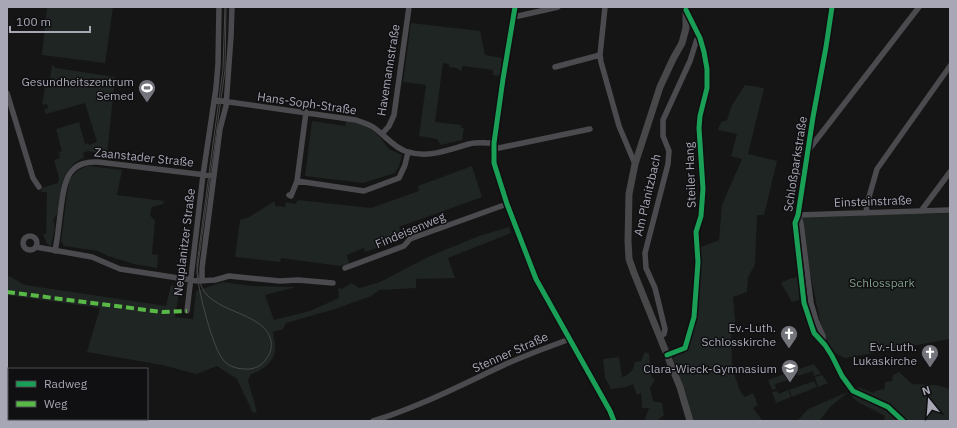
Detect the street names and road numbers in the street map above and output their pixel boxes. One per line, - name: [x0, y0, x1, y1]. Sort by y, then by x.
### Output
- street label: Havemannstraße: [373, 23, 403, 117]
- street label: Hans-Soph-Straße: [256, 89, 358, 117]
- street label: Schloßparkstraße: [780, 115, 810, 213]
- street label: Steiler Hang: [681, 141, 699, 208]
- street label: Zaanstader Straße: [93, 144, 195, 170]
- street label: Am Planitzbach: [630, 153, 664, 237]
- street label: Neuplanitzer Straße: [170, 187, 198, 297]
- street label: Einsteinstraße: [834, 192, 913, 210]
- street label: Findeisenweg: [373, 208, 448, 251]
- street label: Stenner Straße: [470, 328, 551, 375]

